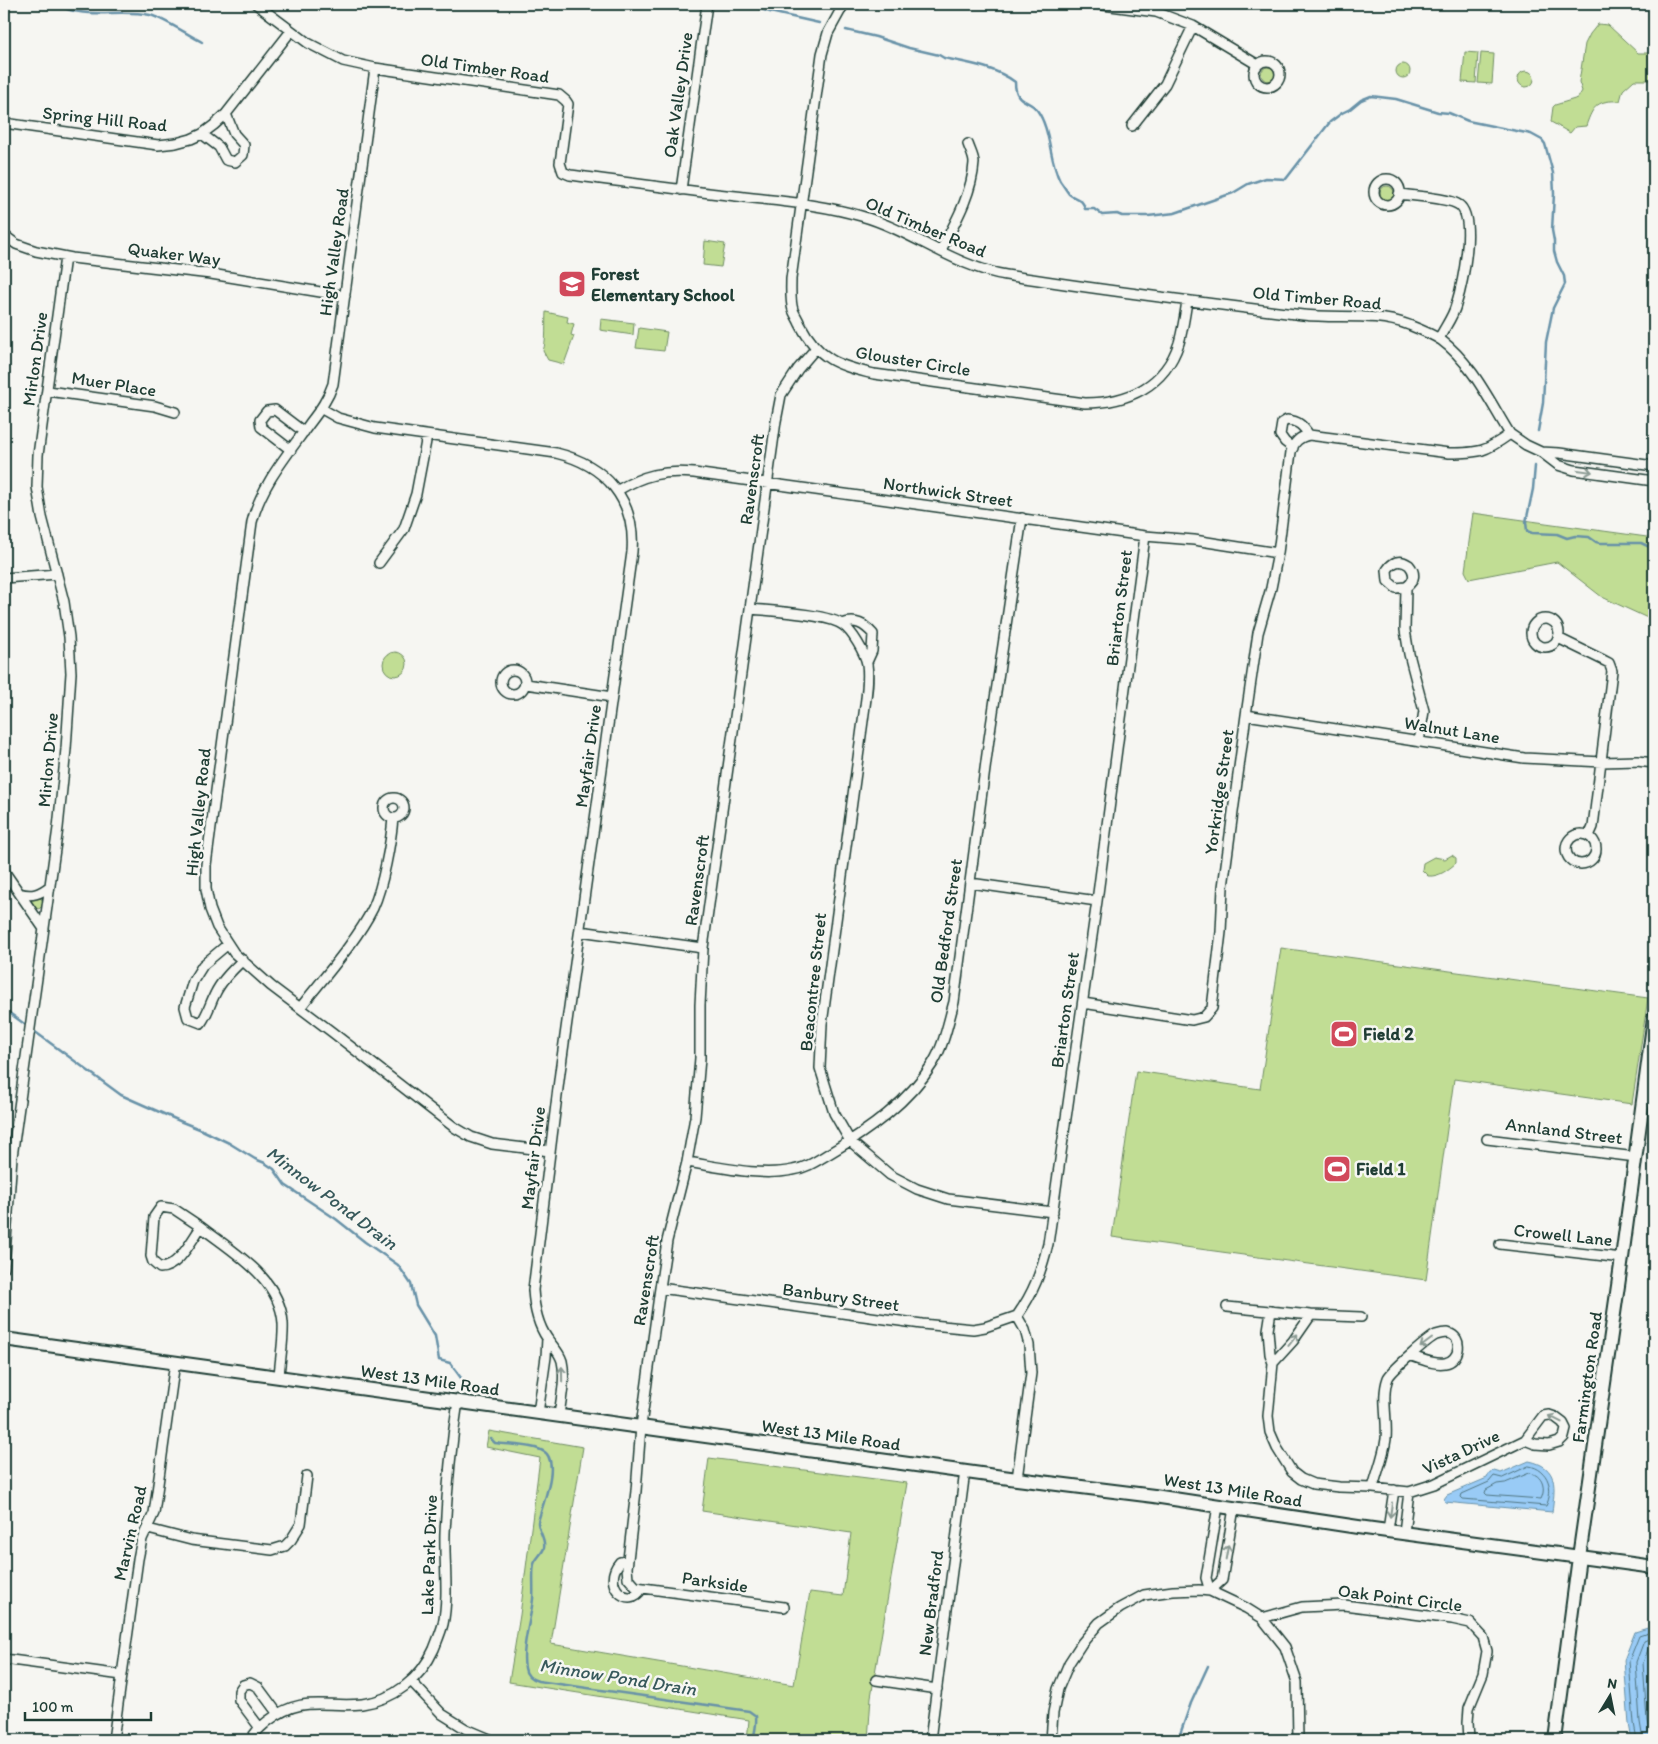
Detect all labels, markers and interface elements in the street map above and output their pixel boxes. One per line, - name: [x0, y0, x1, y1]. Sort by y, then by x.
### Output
- street label: Oak Valley Drive: [658, 31, 698, 159]
- street label: Old Timber Road: [419, 48, 551, 88]
- street label: Spring Hill Road: [41, 102, 169, 137]
- street label: High Valley Road: [314, 186, 354, 317]
- street label: Old Timber Road: [862, 192, 990, 263]
- street label: Quaker Way: [126, 237, 222, 271]
- place label: Forest Elementary School: [591, 263, 735, 306]
- school or university icon: Forest Elementary School: [557, 269, 587, 299]
- street label: Old Timber Road: [1251, 281, 1383, 315]
- street label: Mirlon Drive: [17, 310, 53, 408]
- street label: Glouster Circle: [854, 341, 972, 381]
- street label: Muer Place: [70, 366, 158, 402]
- street label: Ravenscroft: [735, 432, 769, 526]
- one-way arrow: [1577, 466, 1593, 476]
- street label: Northwick Street: [882, 472, 1015, 512]
- street label: Briarton Street: [1101, 548, 1137, 667]
- street label: Mayfair Drive: [570, 703, 606, 809]
- street label: Mirlon Drive: [33, 712, 63, 808]
- street label: Walnut Lane: [1403, 712, 1501, 748]
- street label: Yorkridge Street: [1199, 728, 1239, 856]
- street label: High Valley Road: [180, 747, 216, 877]
- street label: Ravenscroft: [680, 833, 714, 927]
- street label: Old Bedford Street: [925, 857, 967, 1005]
- street label: Beacontree Street: [795, 911, 831, 1052]
- street label: Briarton Street: [1046, 950, 1084, 1069]
- sports icon: Field 2: [1329, 1019, 1359, 1049]
- place label: Field 2: [1363, 1023, 1414, 1045]
- street label: Mayfair Drive: [516, 1105, 550, 1211]
- street label: Annland Street: [1504, 1113, 1624, 1149]
- water label: Minnow Pond Drain: [262, 1141, 402, 1255]
- sports icon: Field 1: [1322, 1154, 1352, 1184]
- place label: Field 1: [1356, 1158, 1406, 1180]
- street label: Crowell Lane: [1512, 1219, 1614, 1251]
- street label: Ravenscroft: [628, 1233, 664, 1327]
- street label: Banbury Street: [781, 1278, 901, 1316]
- street label: Farmington Road: [1567, 1310, 1607, 1444]
- one-way arrow: [1288, 1333, 1298, 1347]
- one-way arrow: [1420, 1337, 1433, 1348]
- street label: West 13 Mile Road: [359, 1359, 501, 1401]
- one-way arrow: [557, 1367, 567, 1383]
- street label: West 13 Mile Road: [760, 1414, 902, 1456]
- one-way arrow: [1548, 1414, 1563, 1424]
- street label: Vista Drive: [1419, 1425, 1503, 1479]
- street label: West 13 Mile Road: [1162, 1468, 1304, 1512]
- street label: Marvin Road: [108, 1483, 152, 1583]
- street label: Lake Park Drive: [416, 1494, 442, 1616]
- one-way arrow: [1386, 1502, 1396, 1518]
- one-way arrow: [1222, 1544, 1232, 1560]
- street label: New Bradford: [914, 1549, 948, 1657]
- street label: Parkside: [680, 1566, 750, 1598]
- street label: Oak Point Circle: [1337, 1579, 1463, 1617]
- water label: Minnow Pond Drain: [538, 1653, 698, 1701]
- north arrow: [1586, 1672, 1636, 1722]
- text: N: [1606, 1674, 1618, 1693]
- scale bar: [25, 1689, 151, 1721]
- text: 100 m: [32, 1698, 74, 1716]

